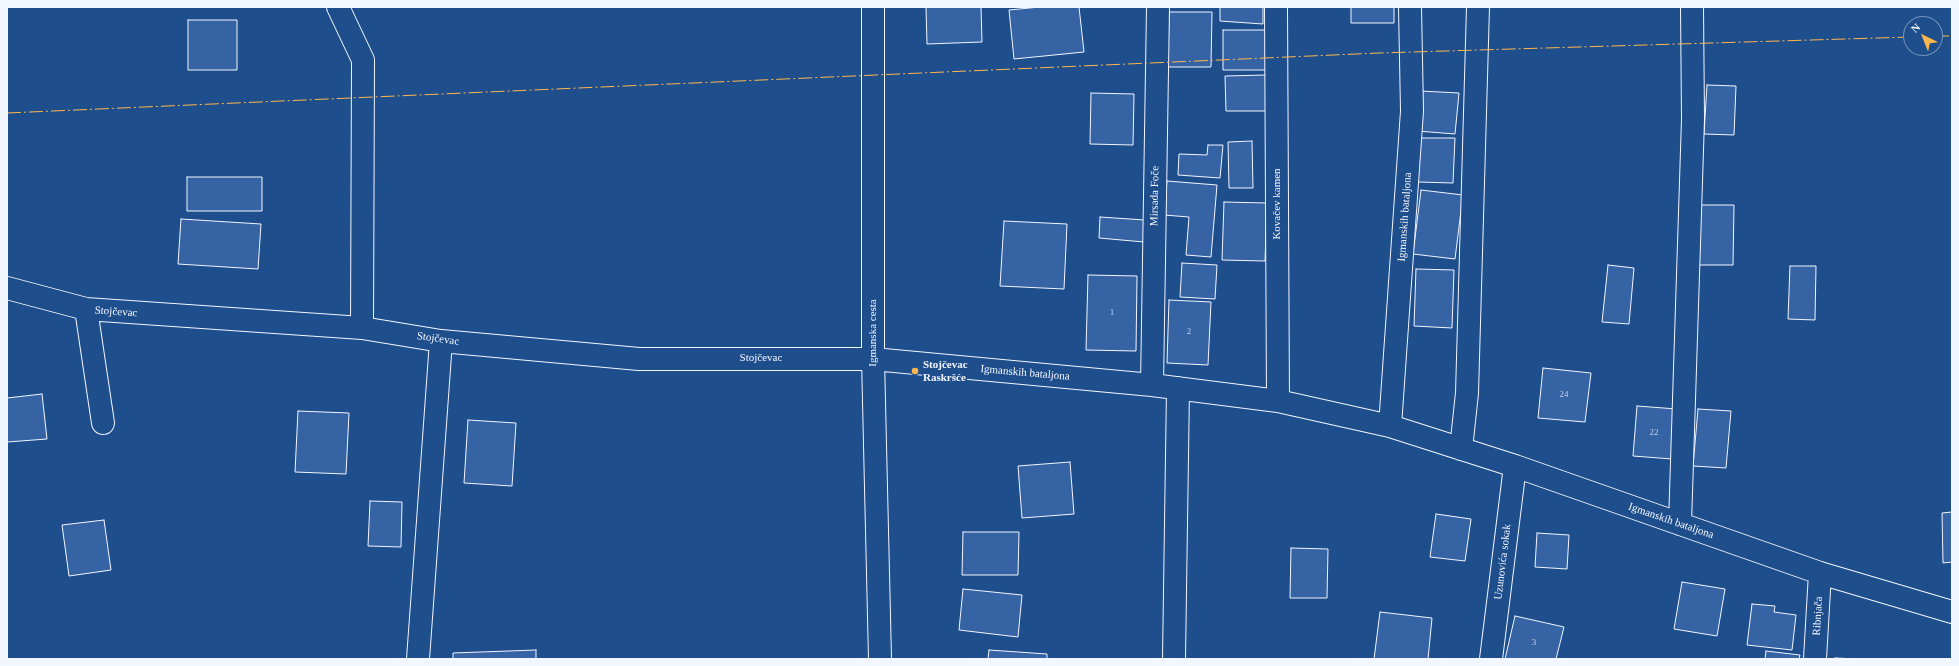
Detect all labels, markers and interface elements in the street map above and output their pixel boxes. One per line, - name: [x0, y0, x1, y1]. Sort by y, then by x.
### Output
- north arrow: [1903, 16, 1943, 56]
- text: N: [1908, 21, 1922, 35]
- street label: Mirsada Foče: [1148, 166, 1162, 226]
- street label: Kovačev kamen: [1270, 168, 1284, 240]
- street label: Igmanskih bataljona: [1395, 172, 1415, 262]
- street label: Igmanska cesta: [866, 299, 880, 367]
- street label: Stojčevac: [94, 304, 138, 320]
- house number: 1: [1110, 308, 1114, 318]
- house number: 2: [1187, 327, 1191, 337]
- street label: Stojčevac: [416, 329, 460, 349]
- street label: Stojčevac: [740, 351, 782, 365]
- place label: Stojčevac Raskršće: [923, 358, 968, 384]
- street label: Igmanskih bataljona: [980, 363, 1070, 383]
- marker: Stojčevac Raskršće: [910, 366, 920, 376]
- house number: 24: [1560, 390, 1568, 400]
- house number: 22: [1650, 428, 1658, 438]
- street label: Igmanskih bataljona: [1627, 500, 1715, 542]
- street label: Uzunovića sokak: [1492, 523, 1514, 601]
- street label: Ribnjača: [1810, 596, 1826, 636]
- house number: 3: [1532, 638, 1536, 648]

